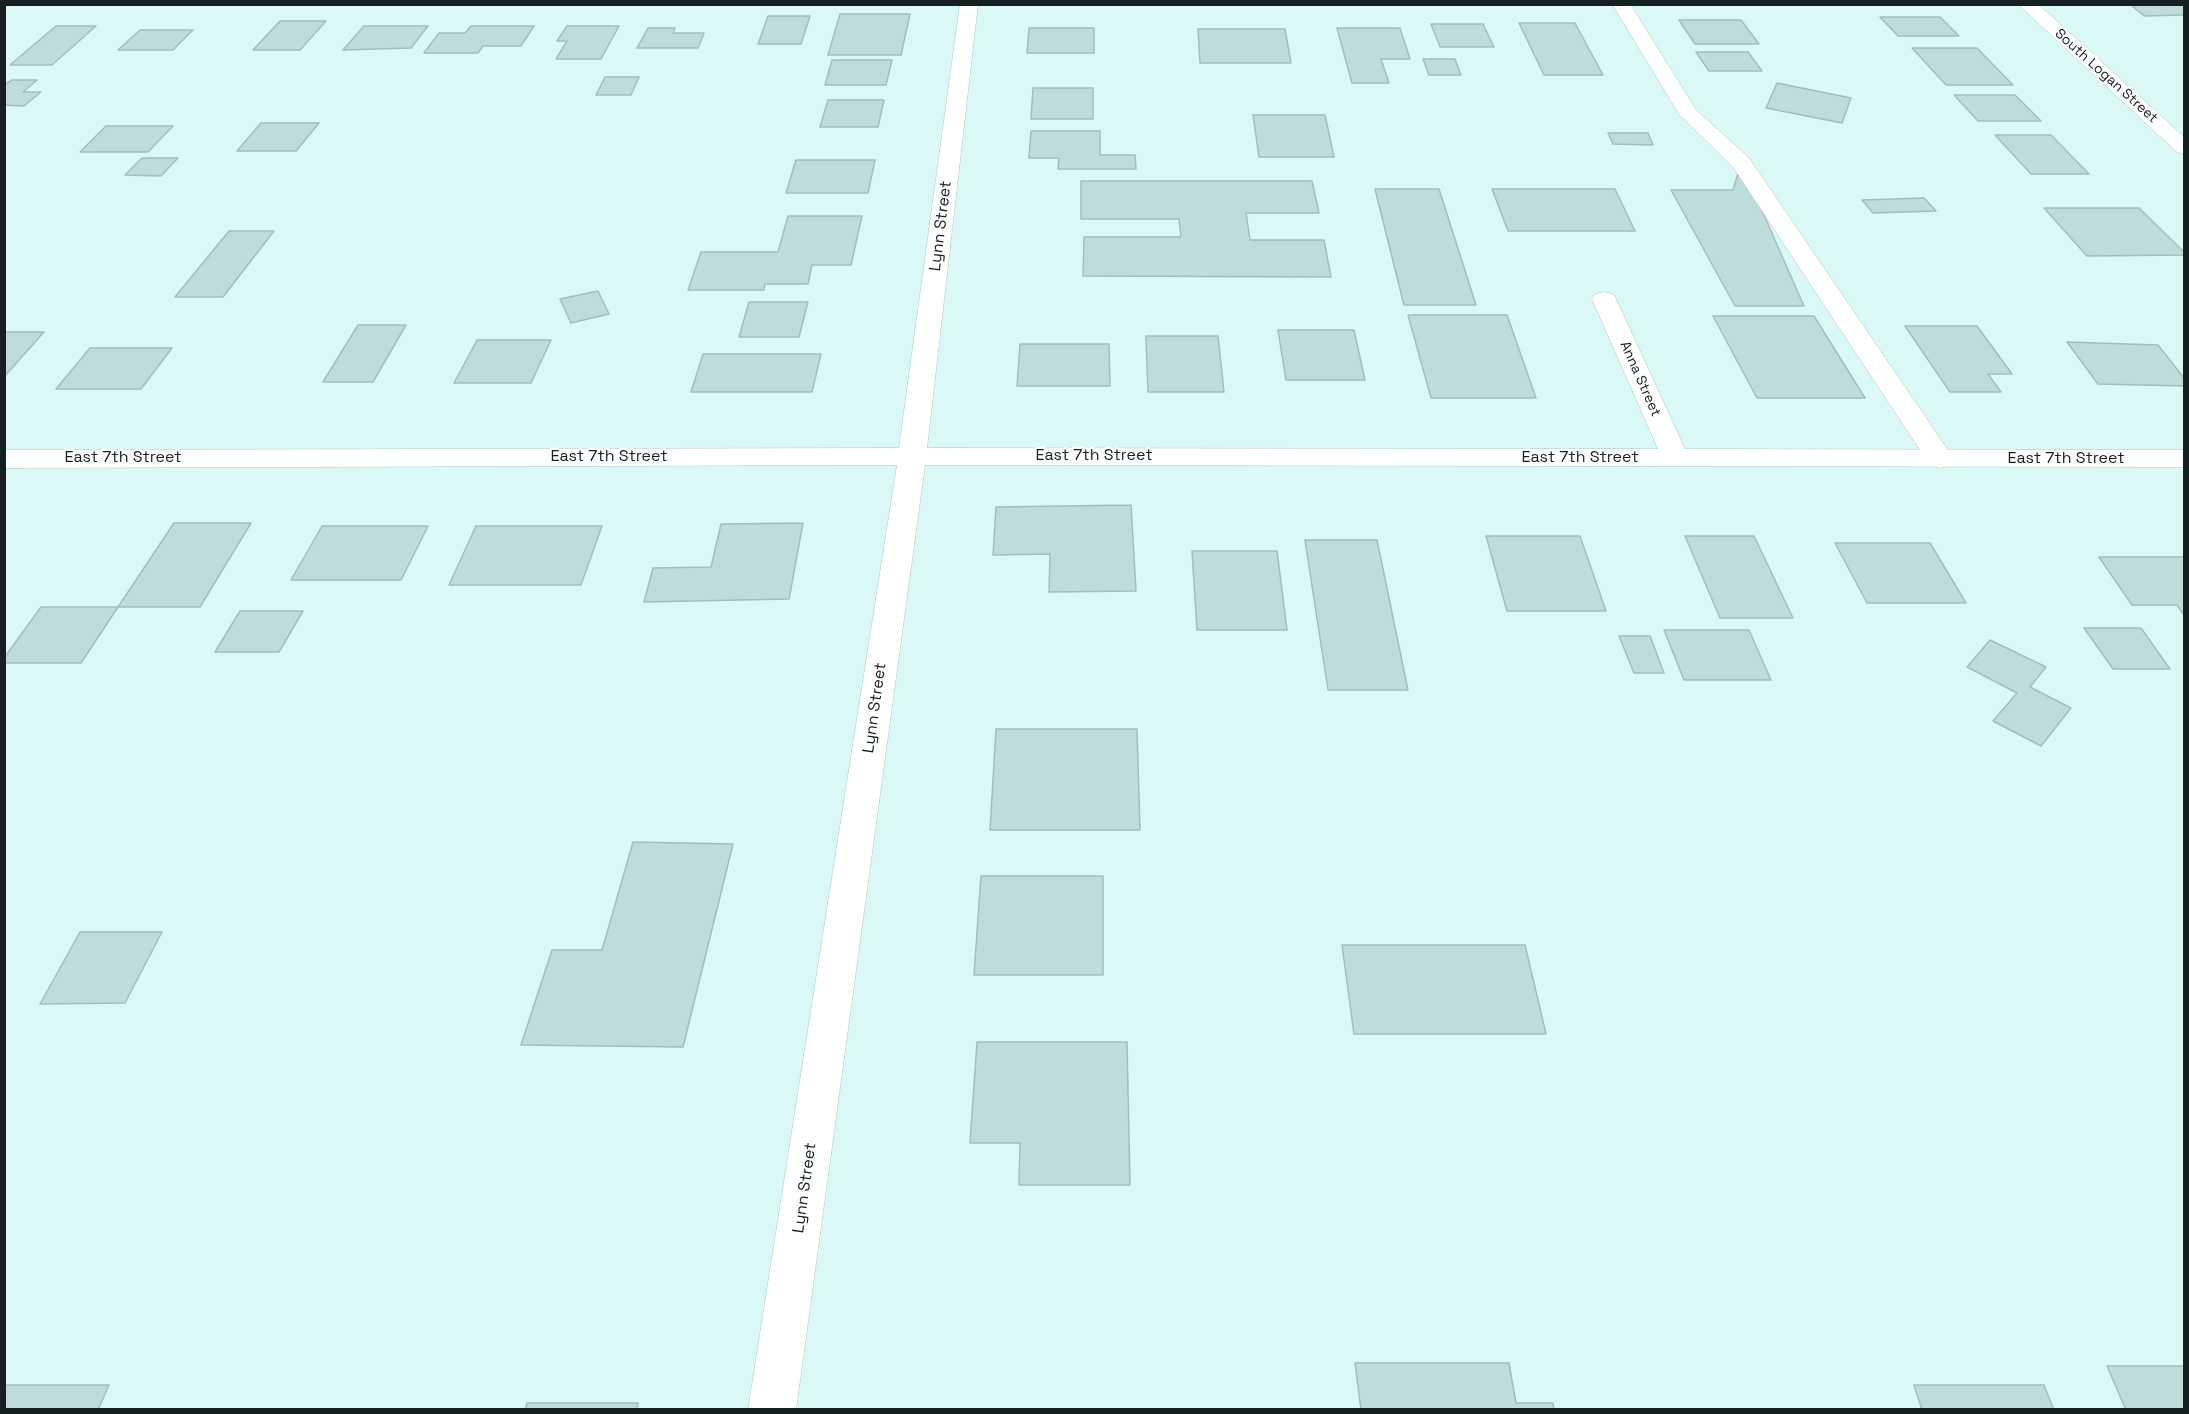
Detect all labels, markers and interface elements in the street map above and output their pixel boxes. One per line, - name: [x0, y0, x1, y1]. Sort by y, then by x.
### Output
- street label: South Logan Street: [2051, 25, 2161, 127]
- street label: Lynn Street: [926, 180, 956, 272]
- street label: Anna Street: [1616, 339, 1664, 419]
- street label: East 7th Street: [1035, 446, 1153, 466]
- street label: East 7th Street: [550, 447, 668, 467]
- street label: East 7th Street: [64, 448, 182, 468]
- street label: East 7th Street: [1521, 448, 1639, 468]
- street label: East 7th Street: [2007, 449, 2125, 469]
- street label: Lynn Street: [859, 662, 891, 754]
- street label: Lynn Street: [789, 1142, 821, 1234]

